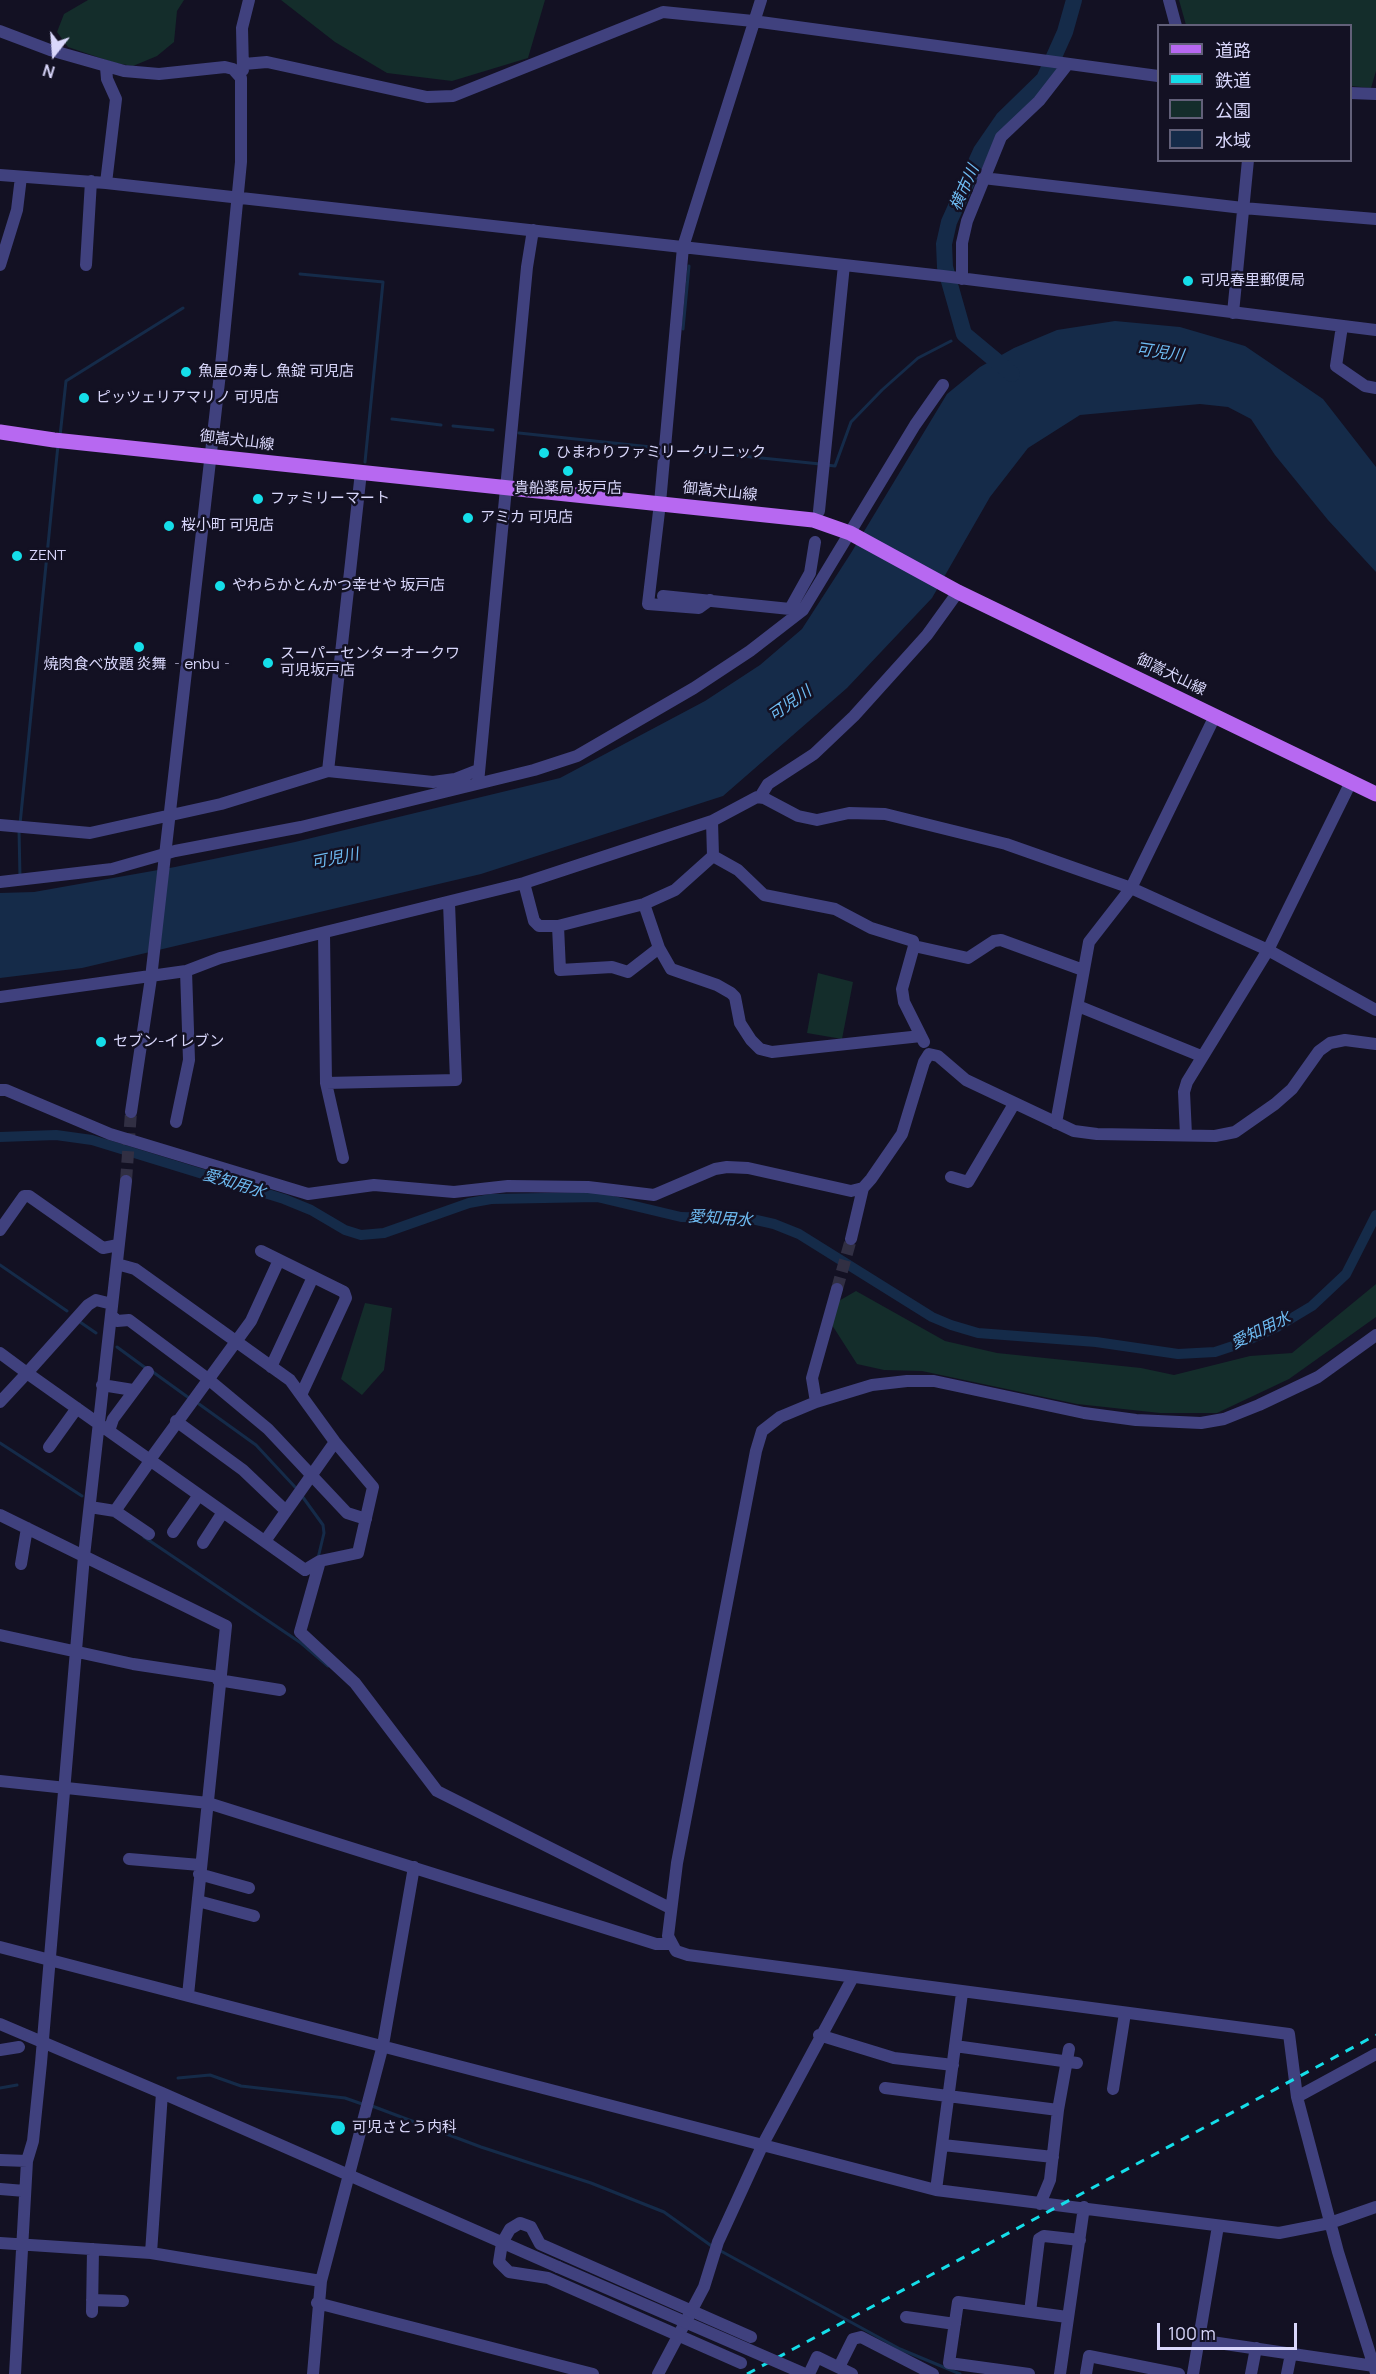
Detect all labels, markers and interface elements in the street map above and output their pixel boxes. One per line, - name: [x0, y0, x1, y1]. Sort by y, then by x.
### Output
- north arrow: [24, 24, 84, 84]
- legend: [1157, 24, 1352, 162]
- text: 道路: [1215, 38, 1251, 62]
- text: N: [40, 59, 57, 83]
- text: 鉄道: [1215, 68, 1251, 92]
- text: 公園: [1215, 98, 1251, 122]
- text: 水域: [1215, 128, 1251, 152]
- water label: 横市川: [946, 162, 984, 214]
- place label: 可児春里郵便局: [1200, 272, 1305, 290]
- marker: 可児春里郵便局: [1181, 274, 1195, 288]
- water label: 可児川: [1135, 340, 1185, 366]
- place label: 魚屋の寿し 魚錠 可児店: [198, 363, 354, 381]
- marker: 魚屋の寿し 魚錠 可児店: [179, 365, 193, 379]
- place label: ピッツェリアマリノ 可児店: [96, 389, 279, 407]
- marker: ピッツェリアマリノ 可児店: [77, 391, 91, 405]
- street label: 御嵩犬山線: [199, 427, 275, 455]
- place label: ひまわりファミリークリニック: [556, 444, 766, 462]
- marker: ひまわりファミリークリニック: [537, 446, 551, 460]
- marker: 貴船薬局 坂戸店: [561, 464, 575, 478]
- street label: 御嵩犬山線: [682, 479, 758, 505]
- place label: 貴船薬局 坂戸店: [514, 480, 622, 498]
- place label: ファミリーマート: [270, 490, 390, 508]
- marker: ファミリーマート: [251, 492, 265, 506]
- place label: アミカ 可児店: [480, 509, 573, 527]
- marker: アミカ 可児店: [461, 511, 475, 525]
- place label: 桜小町 可児店: [181, 517, 274, 535]
- marker: 桜小町 可児店: [162, 519, 176, 533]
- place label: ZENT: [29, 547, 66, 565]
- marker: ZENT: [10, 549, 24, 563]
- place label: やわらかとんかつ幸せや 坂戸店: [232, 577, 445, 595]
- marker: やわらかとんかつ幸せや 坂戸店: [213, 579, 227, 593]
- marker: 焼肉食べ放題 炎舞 ‐enbu‐: [132, 640, 146, 654]
- place label: スーパーセンターオークワ 可児坂戸店: [280, 645, 460, 680]
- street label: 御嵩犬山線: [1133, 650, 1209, 700]
- place label: 焼肉食べ放題 炎舞 ‐enbu‐: [43, 656, 235, 674]
- marker: スーパーセンターオークワ 可児坂戸店: [261, 656, 275, 670]
- water label: 可児川: [765, 682, 815, 726]
- water label: 可児川: [310, 845, 360, 873]
- place label: セブン-イレブン: [113, 1033, 224, 1051]
- marker: セブン-イレブン: [94, 1035, 108, 1049]
- water label: 愛知用水: [201, 1165, 267, 1203]
- water label: 愛知用水: [687, 1207, 753, 1231]
- water label: 愛知用水: [1228, 1308, 1294, 1354]
- marker: 可児さとう内科: [329, 2119, 347, 2137]
- place label: 可児さとう内科: [352, 2119, 457, 2137]
- scale bar: [1160, 2311, 1300, 2349]
- text: 100 m: [1168, 2321, 1216, 2345]

